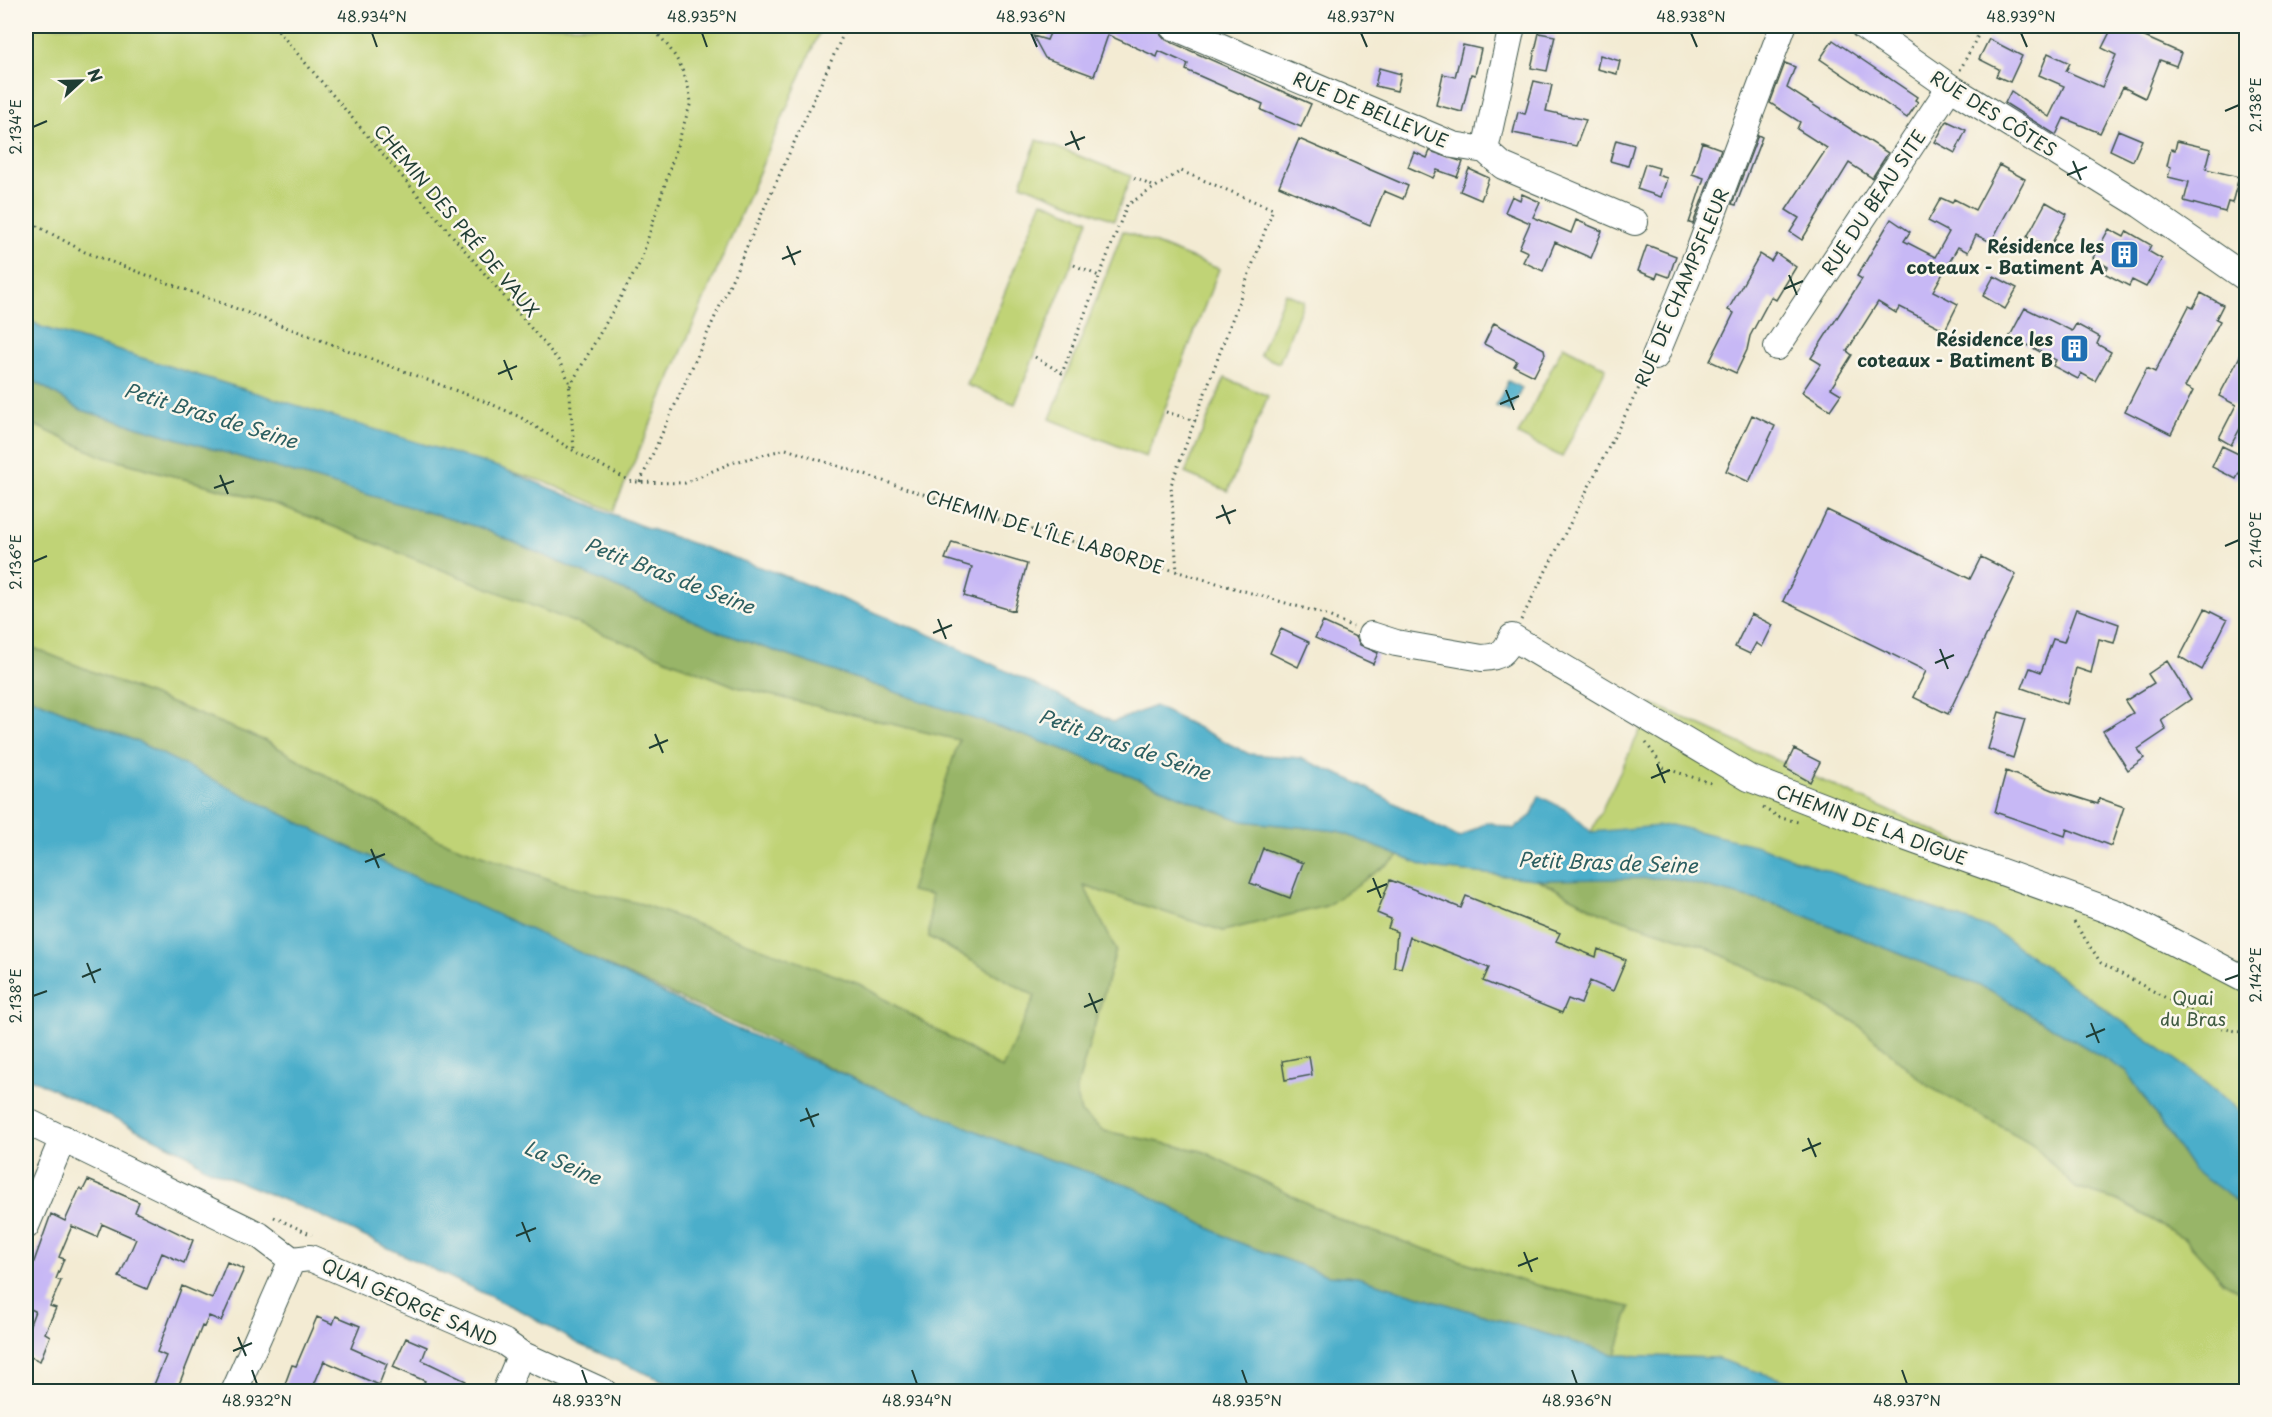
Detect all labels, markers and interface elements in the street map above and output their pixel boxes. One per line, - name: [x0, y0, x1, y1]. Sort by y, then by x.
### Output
- text: 48.934°N: [337, 4, 407, 27]
- text: 48.935°N: [667, 4, 737, 27]
- text: 48.936°N: [996, 4, 1066, 27]
- text: 48.937°N: [1327, 4, 1395, 27]
- text: 48.938°N: [1656, 4, 1726, 27]
- text: 48.939°N: [1986, 4, 2056, 27]
- north arrow: [51, 51, 111, 111]
- street label: RUE DES CÔTES: [1926, 63, 2062, 163]
- street label: RUE DE BELLEVUE: [1289, 64, 1453, 154]
- text: N: [82, 65, 109, 85]
- text: 2.138°E: [2243, 77, 2266, 133]
- text: 2.134°E: [3, 99, 26, 155]
- street label: CHEMIN DES PRÉ DE VAUX: [368, 118, 546, 322]
- street label: RUE DU BEAU SITE: [1814, 124, 1932, 280]
- street label: RUE DE CHAMPSFLEUR: [1627, 183, 1735, 391]
- place label: Résidence les coteaux - Batiment A: [1907, 232, 2104, 280]
- building icon: Résidence les coteaux - Batiment A: [2109, 239, 2141, 271]
- place label: Résidence les coteaux - Batiment B: [1857, 325, 2053, 373]
- building icon: Résidence les coteaux - Batiment B: [2058, 332, 2090, 364]
- water label: Petit Bras de Seine: [121, 374, 302, 456]
- street label: CHEMIN DE L'ÎLE LABORDE: [922, 482, 1168, 580]
- text: 2.140°E: [2243, 512, 2266, 568]
- water label: Petit Bras de Seine: [581, 529, 760, 622]
- text: 2.136°E: [3, 534, 26, 590]
- water label: Petit Bras de Seine: [1035, 701, 1216, 788]
- street label: CHEMIN DE LA DIGUE: [1773, 777, 1971, 871]
- water label: Petit Bras de Seine: [1518, 844, 1699, 880]
- text: 2.142°E: [2243, 947, 2266, 1003]
- text: 2.138°E: [3, 968, 26, 1024]
- park label: Quai du Bras: [2160, 984, 2226, 1032]
- water label: La Seine: [520, 1132, 607, 1193]
- street label: QUAI GEORGE SAND: [318, 1251, 502, 1353]
- text: 48.932°N: [222, 1388, 292, 1411]
- text: 48.933°N: [552, 1388, 622, 1411]
- text: 48.934°N: [882, 1388, 952, 1411]
- text: 48.935°N: [1212, 1388, 1282, 1411]
- text: 48.936°N: [1542, 1388, 1612, 1411]
- text: 48.937°N: [1873, 1388, 1941, 1411]

